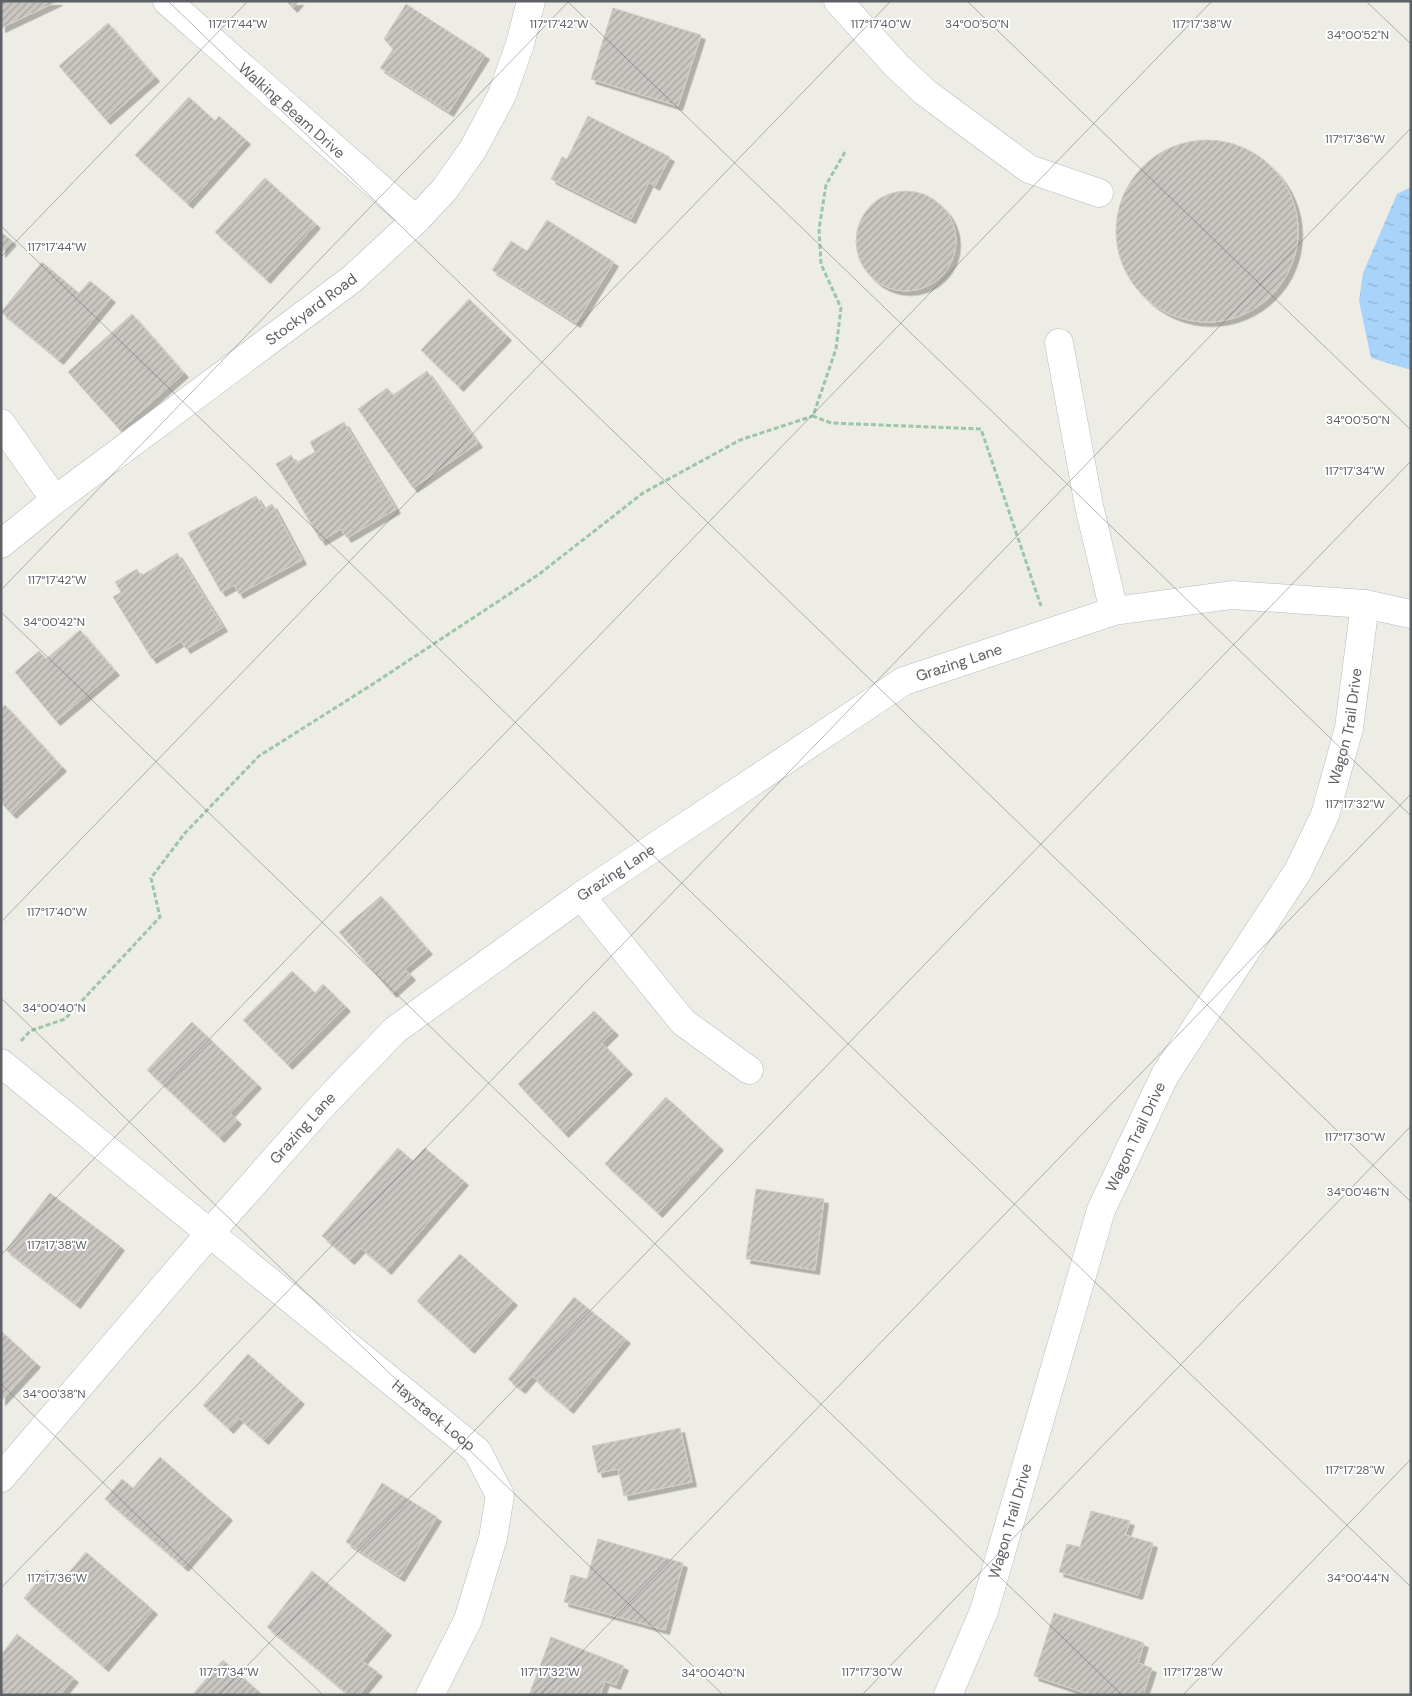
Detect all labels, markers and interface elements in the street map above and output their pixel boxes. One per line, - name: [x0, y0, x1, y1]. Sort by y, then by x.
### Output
- text: 117°17'44"W: [208, 16, 268, 32]
- text: 117°17'42"W: [529, 16, 589, 32]
- text: 117°17'40"W: [851, 16, 912, 32]
- text: 34°00'50"N: [945, 16, 1009, 32]
- text: 117°17'38"W: [1172, 16, 1232, 32]
- text: 34°00'52"N: [1327, 27, 1389, 43]
- street label: Walking Beam Drive: [234, 58, 349, 163]
- text: 117°17'36"W: [1325, 131, 1385, 147]
- text: 117°17'44"W: [27, 239, 87, 255]
- street label: Stockyard Road: [261, 269, 361, 350]
- text: 34°00'50"N: [1326, 412, 1390, 428]
- text: 117°17'34"W: [1325, 463, 1385, 479]
- text: 117°17'42"W: [27, 572, 87, 588]
- text: 34°00'42"N: [23, 614, 85, 630]
- street label: Grazing Lane: [913, 639, 1005, 686]
- street label: Wagon Trail Drive: [1324, 667, 1367, 788]
- text: 117°17'32"W: [1325, 796, 1385, 812]
- street label: Grazing Lane: [573, 840, 659, 906]
- text: 117°17'40"W: [27, 904, 88, 920]
- text: 34°00'40"N: [22, 1000, 86, 1016]
- street label: Wagon Trail Drive: [1101, 1079, 1170, 1195]
- street label: Grazing Lane: [265, 1088, 340, 1168]
- text: 117°17'30"W: [1325, 1129, 1386, 1145]
- text: 34°00'46"N: [1327, 1184, 1389, 1200]
- text: 117°17'38"W: [27, 1237, 87, 1253]
- street label: Haystack Loop: [388, 1375, 479, 1456]
- text: 34°00'38"N: [23, 1386, 86, 1402]
- street label: Wagon Trail Drive: [984, 1461, 1037, 1581]
- text: 117°17'28"W: [1325, 1462, 1385, 1478]
- text: 117°17'36"W: [27, 1570, 87, 1586]
- text: 34°00'44"N: [1327, 1570, 1389, 1586]
- text: 117°17'34"W: [199, 1664, 259, 1680]
- text: 117°17'32"W: [520, 1664, 580, 1680]
- text: 117°17'30"W: [842, 1664, 903, 1680]
- text: 117°17'28"W: [1163, 1664, 1223, 1680]
- text: 34°00'40"N: [681, 1665, 745, 1681]

